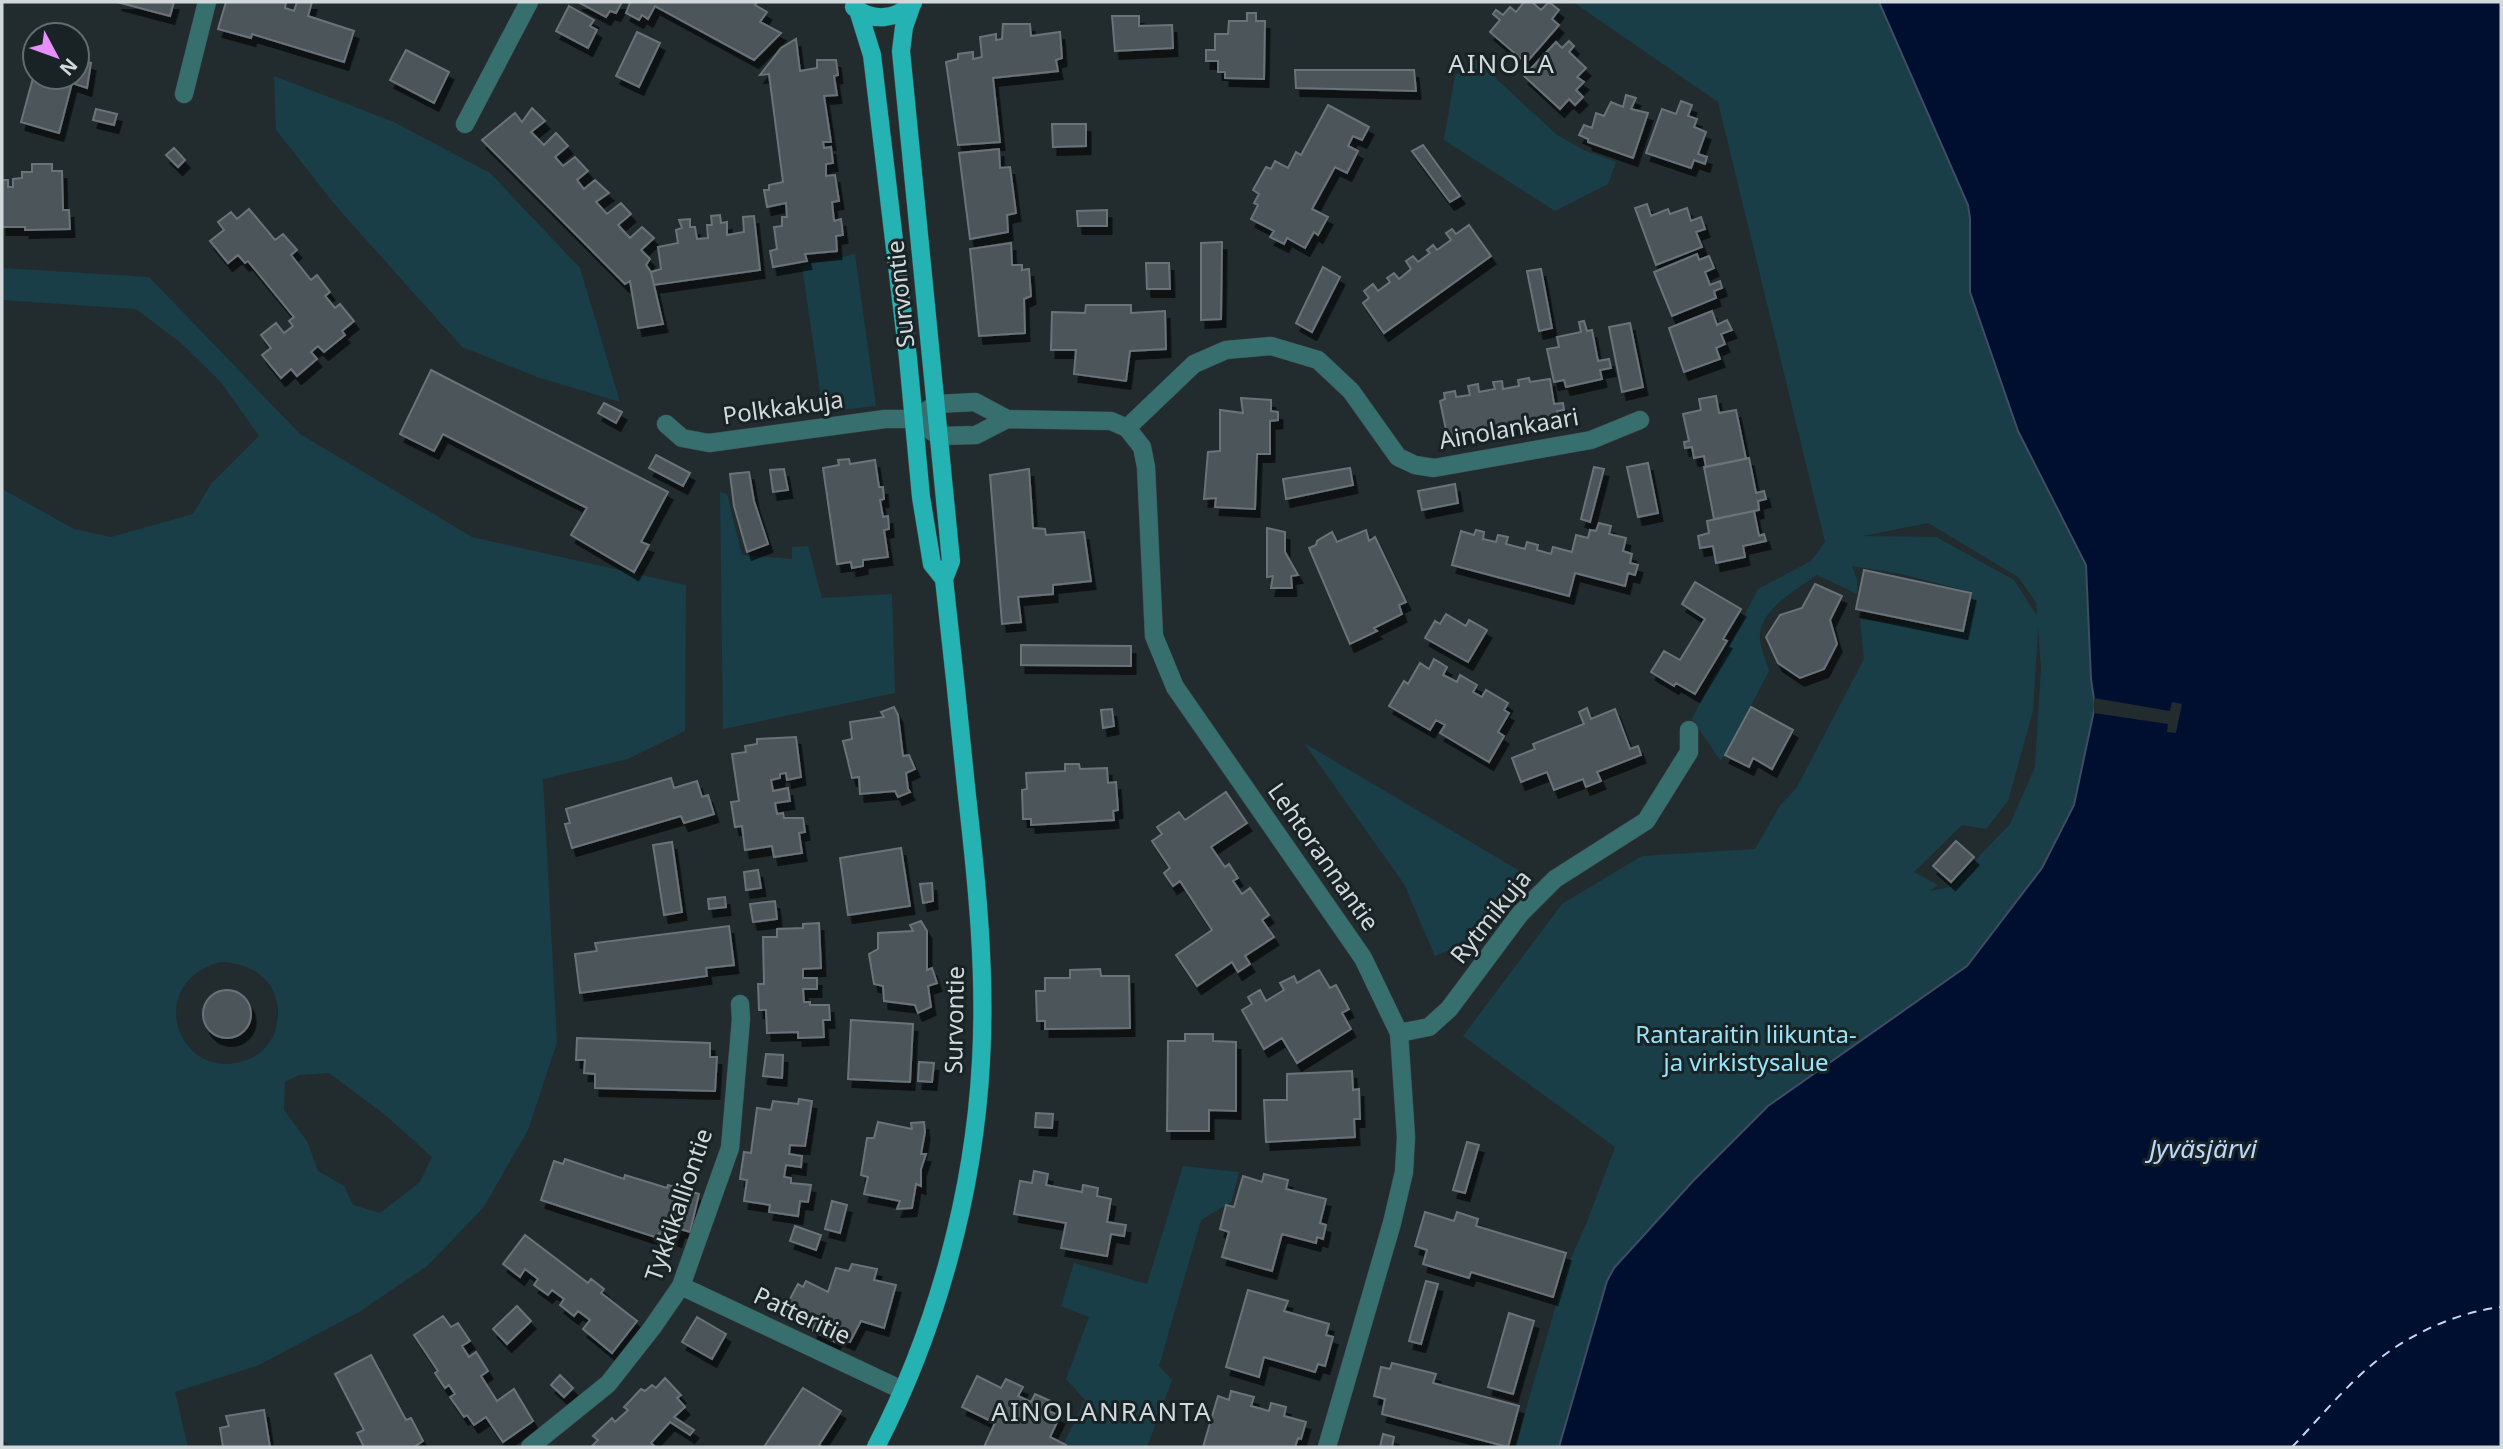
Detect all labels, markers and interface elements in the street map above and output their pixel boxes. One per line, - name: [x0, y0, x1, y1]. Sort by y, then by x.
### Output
- north arrow: [21, 21, 91, 91]
- district label: AINOLA: [1448, 45, 1556, 81]
- text: N: [54, 53, 84, 82]
- street label: Survontie: [877, 239, 922, 350]
- street label: Polkkakuja: [720, 382, 845, 431]
- street label: Ainolankaari: [1436, 399, 1581, 456]
- street label: Lehtorannantie: [1261, 776, 1387, 937]
- street label: Rytmikuja: [1442, 862, 1538, 970]
- street label: Survontie: [936, 966, 971, 1074]
- park label: Rantaraitin liikunta- ja virkistysalue: [1635, 1017, 1857, 1078]
- street label: Tykkikalliontie: [636, 1124, 719, 1285]
- water label: Jyväsjärvi: [2144, 1130, 2258, 1166]
- street label: Patteritie: [749, 1278, 856, 1351]
- district label: AINOLANRANTA: [991, 1393, 1213, 1429]

